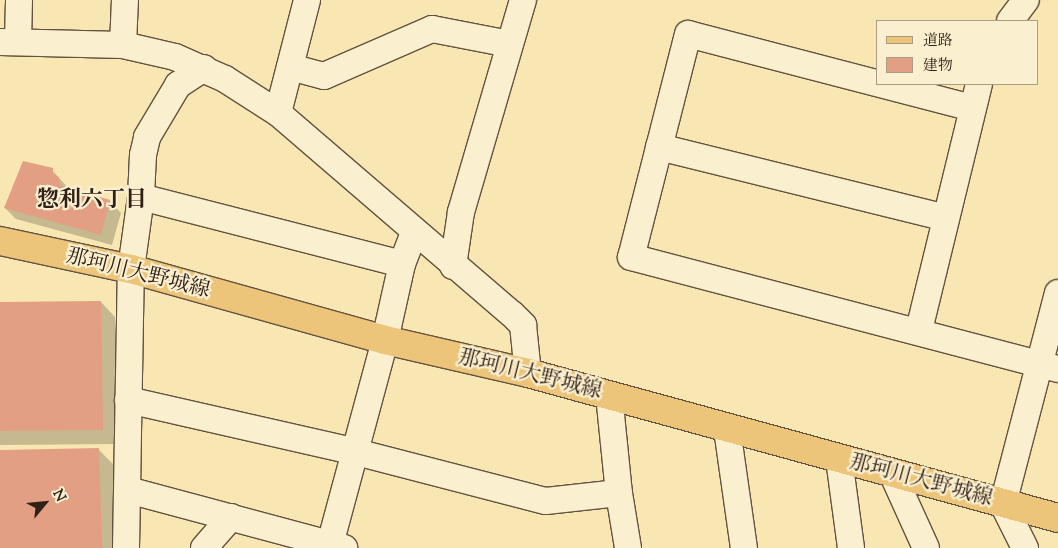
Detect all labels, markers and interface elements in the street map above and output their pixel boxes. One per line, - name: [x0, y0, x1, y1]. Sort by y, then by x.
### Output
- legend: [876, 20, 1038, 85]
- text: 道路: [923, 31, 953, 52]
- text: 建物: [923, 56, 953, 77]
- district label: 惣利六丁目: [37, 189, 147, 215]
- street label: 那珂川大野城線: [64, 244, 212, 304]
- street label: 那珂川大野城線: [456, 345, 604, 405]
- street label: 那珂川大野城線: [847, 450, 995, 512]
- north arrow: [20, 478, 70, 528]
- text: N: [47, 486, 70, 506]

